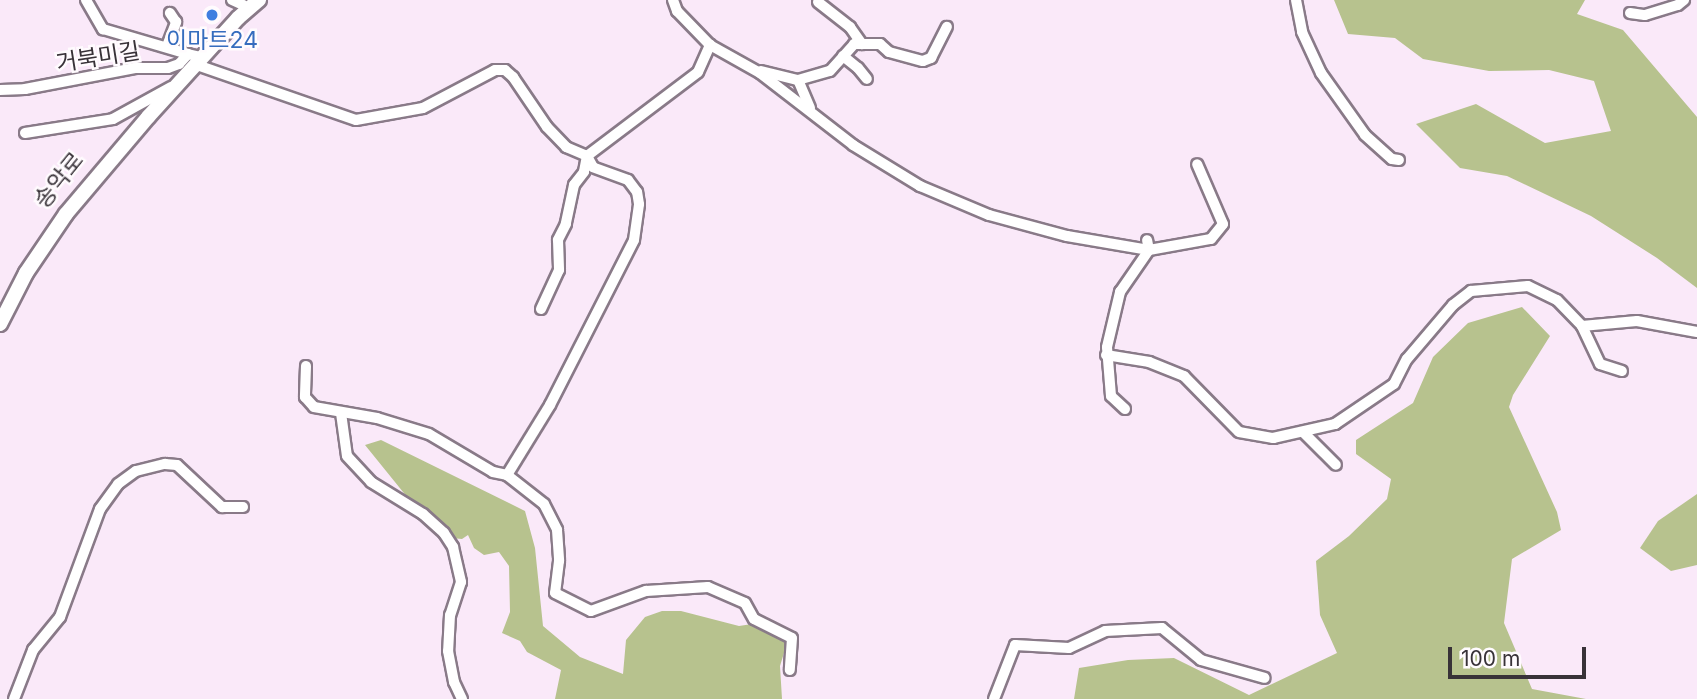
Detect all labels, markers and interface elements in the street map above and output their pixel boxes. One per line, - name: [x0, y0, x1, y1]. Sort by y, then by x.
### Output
- marker: 이마트24: [204, 7, 220, 23]
- place label: 이마트24: [166, 26, 258, 54]
- street label: 거북미길: [54, 37, 142, 77]
- street label: 송악로: [28, 147, 90, 213]
- scale bar: [1452, 632, 1590, 676]
- text: 100 m: [1461, 646, 1520, 671]

